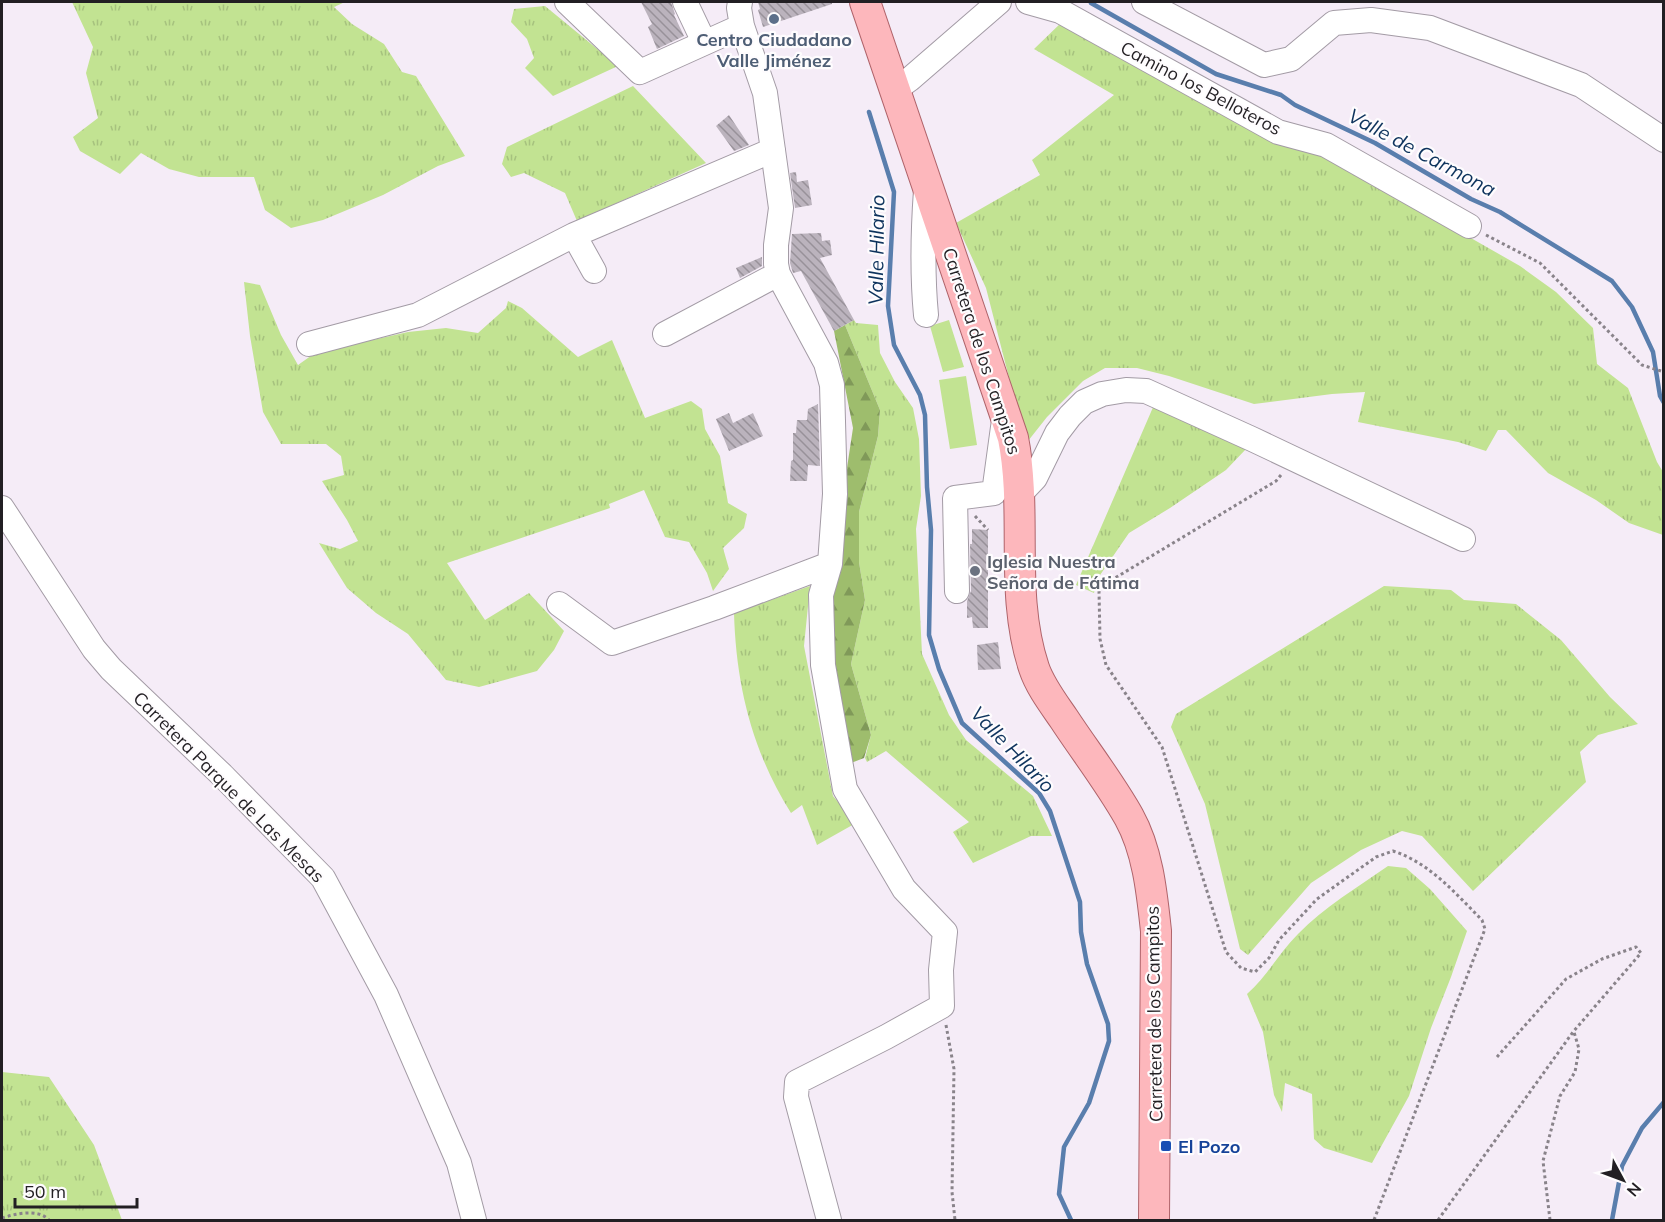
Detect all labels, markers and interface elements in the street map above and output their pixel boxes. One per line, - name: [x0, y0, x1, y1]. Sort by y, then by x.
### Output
- marker: Centro Ciudadano Valle Jiménez: [767, 12, 781, 26]
- place label: Centro Ciudadano Valle Jiménez: [696, 28, 852, 72]
- street label: Camino los Belloteros: [1117, 36, 1285, 140]
- water label: Valle de Carmona: [1344, 102, 1500, 202]
- water label: Valle Hilario: [863, 194, 889, 306]
- street label: Carretera de los Campitos: [938, 245, 1026, 457]
- place label: Iglesia Nuestra Señora de Fátima: [987, 550, 1139, 594]
- marker: Iglesia Nuestra Señora de Fátima: [968, 564, 982, 578]
- street label: Carretera Parque de Las Mesas: [129, 687, 329, 887]
- water label: Valle Hilario: [966, 700, 1060, 798]
- street label: Carretera de los Campitos: [1141, 906, 1167, 1122]
- place label: El Pozo: [1178, 1135, 1240, 1158]
- marker: El Pozo: [1159, 1139, 1173, 1153]
- north arrow: [1593, 1150, 1653, 1210]
- scale bar: [15, 1171, 136, 1209]
- text: N: [1623, 1179, 1646, 1201]
- text: 50 m: [24, 1180, 66, 1203]

